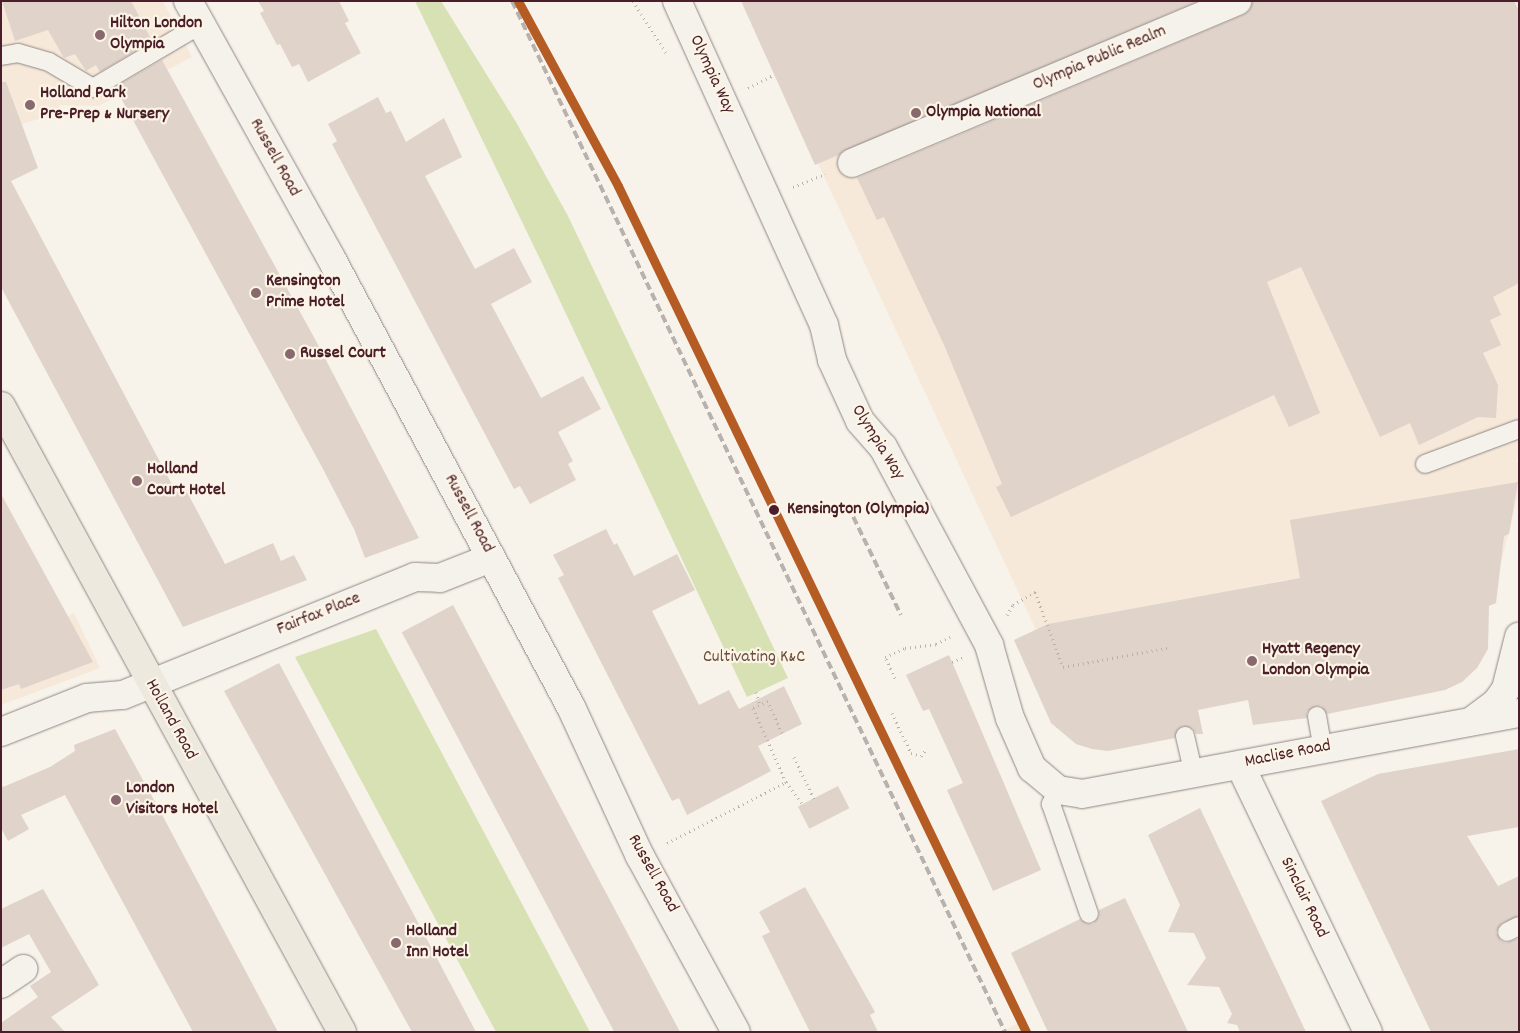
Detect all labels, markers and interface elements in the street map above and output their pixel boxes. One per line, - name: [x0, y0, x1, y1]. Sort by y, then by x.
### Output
- place label: Hilton London Olympia: [110, 14, 202, 56]
- street label: Olympia Public Realm: [1030, 21, 1170, 97]
- marker: Hilton London Olympia: [94, 29, 106, 41]
- street label: Olympia Way: [683, 32, 739, 118]
- place label: Holland Park Pre-Prep & Nursery: [40, 84, 169, 126]
- marker: Holland Park Pre-Prep & Nursery: [24, 99, 36, 111]
- place label: Olympia National: [926, 102, 1041, 124]
- marker: Olympia National: [910, 107, 922, 119]
- street label: Russell Road: [244, 115, 304, 201]
- place label: Kensington Prime Hotel: [266, 272, 345, 314]
- marker: Kensington Prime Hotel: [250, 287, 262, 299]
- place label: Russel Court: [300, 343, 386, 365]
- marker: Russel Court: [284, 348, 296, 360]
- street label: Olympia Way: [845, 401, 909, 485]
- place label: Holland Court Hotel: [147, 460, 225, 502]
- street label: Russell Road: [438, 471, 498, 557]
- marker: Holland Court Hotel: [131, 475, 143, 487]
- place label: Kensington (Olympia): [787, 499, 929, 521]
- marker: Kensington (Olympia): [765, 501, 783, 519]
- street label: Fairfax Place: [274, 588, 364, 642]
- place label: Hyatt Regency London Olympia: [1262, 640, 1369, 682]
- park label: Cultivating K&C: [703, 647, 805, 669]
- marker: Hyatt Regency London Olympia: [1246, 655, 1258, 667]
- street label: Holland Road: [139, 676, 201, 764]
- street label: Maclise Road: [1243, 736, 1333, 774]
- place label: London Visitors Hotel: [126, 779, 218, 822]
- marker: London Visitors Hotel: [110, 794, 122, 806]
- street label: Russell Road: [622, 831, 682, 917]
- street label: Sinclair Road: [1274, 854, 1332, 942]
- place label: Holland Inn Hotel: [406, 922, 468, 964]
- marker: Holland Inn Hotel: [390, 937, 402, 949]

